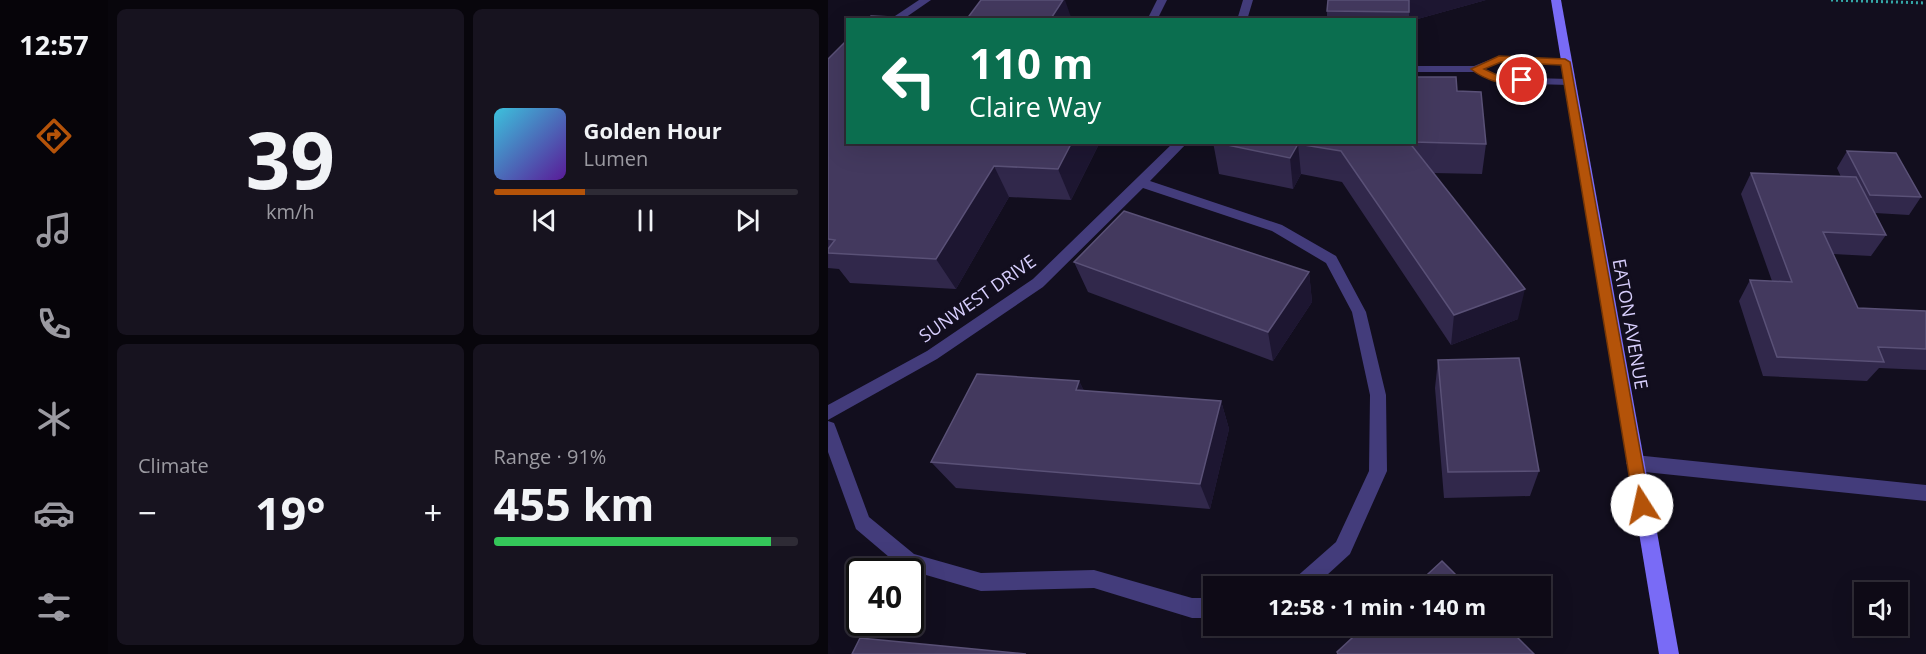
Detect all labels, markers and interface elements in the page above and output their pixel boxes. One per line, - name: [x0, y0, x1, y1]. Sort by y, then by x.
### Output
- text: 12:57: [19, 26, 89, 63]
- text: 110 m: [969, 34, 1093, 91]
- icon: left: [870, 42, 948, 120]
- pin: [1496, 54, 1547, 105]
- icon: arrive: [1505, 63, 1538, 96]
- text: Claire Way: [969, 88, 1101, 125]
- text: 39: [246, 106, 335, 212]
- icon: directions: [33, 115, 75, 157]
- text: Golden Hour: [584, 115, 722, 145]
- text: Lumen: [584, 145, 648, 172]
- text: km/h: [266, 198, 315, 225]
- icon: previous: [528, 204, 561, 237]
- icon: pause: [629, 204, 662, 237]
- icon: next: [731, 204, 764, 237]
- icon: music: [33, 209, 75, 251]
- street label: SUNWEST DRIVE: [914, 249, 1040, 347]
- street label: EATON AVENUE: [1608, 257, 1654, 391]
- icon: phone: [33, 303, 75, 345]
- icon: climate: [33, 398, 75, 440]
- text: Range · 91%: [494, 443, 606, 470]
- text: Climate: [138, 452, 209, 479]
- text: 455 km: [494, 473, 654, 534]
- position arrow: [1610, 473, 1674, 537]
- text: 19°: [255, 482, 326, 543]
- text: −: [138, 490, 157, 535]
- text: +: [424, 490, 442, 535]
- icon: car: [33, 492, 75, 534]
- speed limit sign: 40: [846, 558, 924, 636]
- map controls: [1854, 582, 1908, 636]
- button: sound: [1854, 582, 1908, 636]
- icon: filters: [33, 586, 75, 628]
- text: 12:58 · 1 min · 140 m: [1268, 591, 1486, 621]

